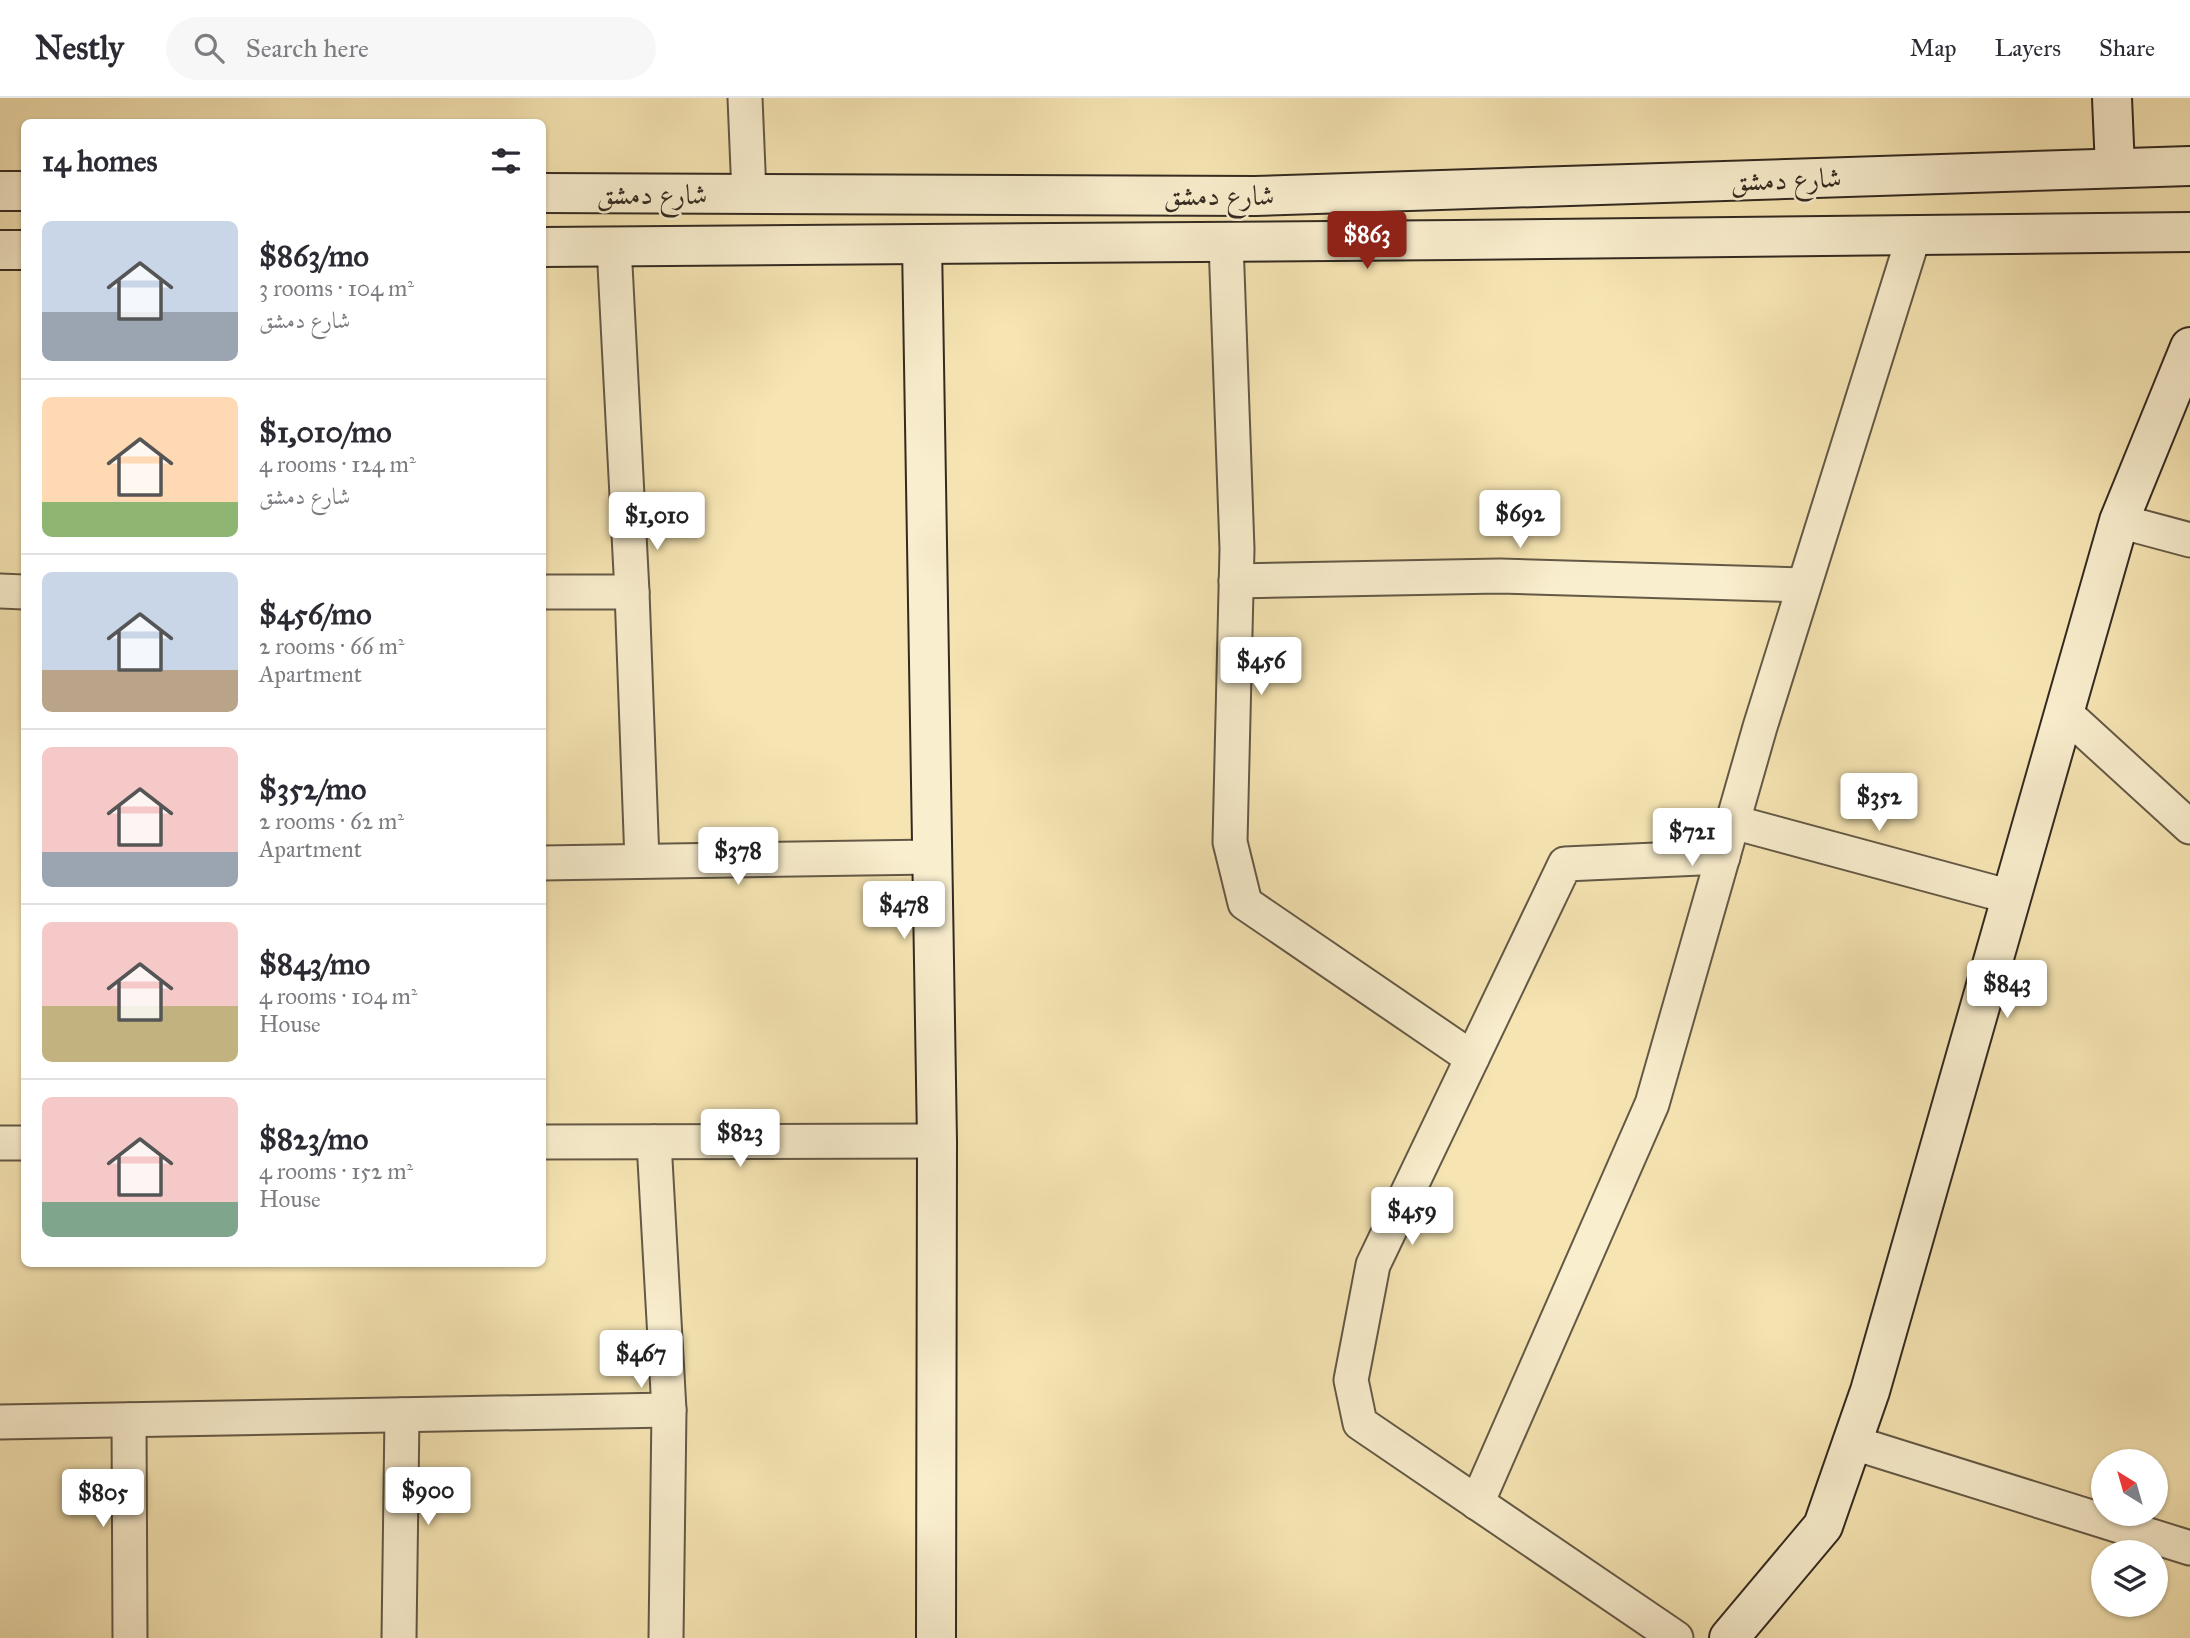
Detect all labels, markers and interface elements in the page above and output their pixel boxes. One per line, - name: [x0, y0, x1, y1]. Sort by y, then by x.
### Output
- search box: [166, 17, 656, 80]
- text: Nestly: [35, 28, 124, 68]
- icon: search: [190, 29, 228, 67]
- text: Search here: [246, 32, 369, 64]
- text: Map: [1910, 33, 1957, 63]
- text: Layers: [1995, 33, 2061, 63]
- text: Share: [2099, 33, 2155, 63]
- icon: filters: [487, 142, 525, 180]
- text: 14 homes: [42, 143, 157, 179]
- street label: شارع دمشق: [1730, 160, 1842, 205]
- street label: شارع دمشق: [596, 177, 708, 218]
- street label: شارع دمشق: [1163, 178, 1275, 219]
- pin: $863: [1326, 212, 1408, 271]
- text: $863: [1343, 220, 1391, 248]
- text: $863/mo: [259, 238, 369, 274]
- icon: home: [98, 249, 182, 333]
- text: 3 rooms · 104 m²: [259, 274, 414, 302]
- text: شارع دمشق: [259, 306, 350, 334]
- text: $1,010/mo: [259, 414, 392, 450]
- icon: home: [98, 425, 182, 509]
- text: 4 rooms · 124 m²: [259, 450, 416, 478]
- text: شارع دمشق: [259, 482, 350, 510]
- pin: $692: [1479, 490, 1561, 550]
- pin: $1,010: [600, 492, 714, 552]
- text: $692: [1495, 499, 1545, 527]
- text: $1,010: [625, 501, 689, 529]
- text: $456/mo: [259, 596, 372, 632]
- icon: home: [98, 600, 182, 684]
- text: 2 rooms · 66 m²: [259, 632, 404, 660]
- pin: $456: [1220, 638, 1302, 697]
- text: $456: [1236, 646, 1286, 674]
- text: Apartment: [259, 660, 362, 688]
- text: $352/mo: [259, 771, 366, 807]
- pin: $352: [1838, 774, 1920, 833]
- icon: home: [98, 775, 182, 859]
- text: $352: [1856, 782, 1902, 810]
- text: 2 rooms · 62 m²: [259, 807, 404, 835]
- pin: $721: [1651, 808, 1733, 868]
- text: $721: [1669, 817, 1715, 845]
- pin: $378: [697, 828, 779, 887]
- text: Apartment: [259, 835, 362, 863]
- text: $378: [714, 836, 762, 864]
- pin: $478: [863, 882, 945, 941]
- text: $478: [879, 890, 929, 918]
- text: $843/mo: [259, 946, 370, 982]
- icon: home: [98, 950, 182, 1034]
- pin: $843: [1966, 960, 2048, 1020]
- text: $843: [1983, 969, 2031, 997]
- text: 4 rooms · 104 m²: [259, 982, 418, 1010]
- text: House: [259, 1010, 321, 1038]
- pin: $823: [699, 1110, 781, 1169]
- text: $823: [717, 1118, 763, 1146]
- text: $823/mo: [259, 1121, 368, 1157]
- icon: home: [98, 1125, 182, 1209]
- text: 4 rooms · 152 m²: [259, 1157, 413, 1185]
- text: House: [259, 1185, 321, 1213]
- pin: $459: [1371, 1188, 1453, 1247]
- text: $459: [1387, 1196, 1437, 1224]
- pin: $467: [600, 1330, 682, 1390]
- text: $467: [616, 1339, 666, 1367]
- north arrow: [2091, 1449, 2168, 1526]
- map controls: [2091, 1449, 2168, 1617]
- pin: $900: [387, 1468, 469, 1527]
- pin: $805: [62, 1470, 144, 1529]
- text: $900: [402, 1476, 454, 1504]
- text: $805: [78, 1478, 128, 1506]
- button: layers: [2091, 1540, 2168, 1617]

